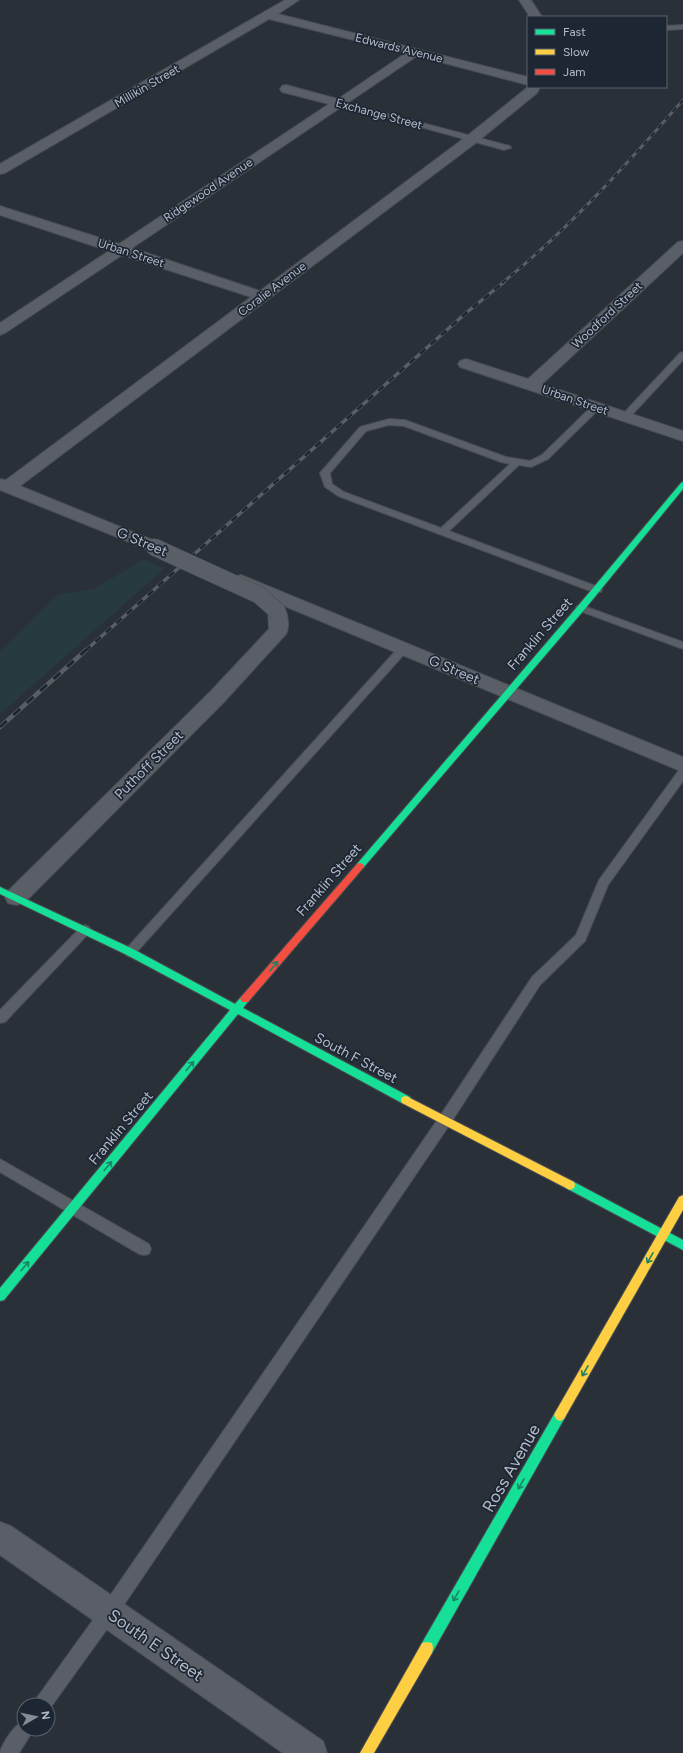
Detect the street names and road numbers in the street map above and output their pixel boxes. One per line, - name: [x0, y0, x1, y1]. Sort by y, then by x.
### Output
- street label: Edwards Avenue: [354, 30, 445, 66]
- street label: Millikin Street: [112, 61, 182, 110]
- street label: Exchange Street: [334, 96, 424, 132]
- street label: Ridgewood Avenue: [161, 155, 256, 225]
- street label: Urban Street: [96, 236, 166, 270]
- street label: Coralie Avenue: [235, 259, 309, 319]
- street label: Woodford Street: [569, 279, 645, 351]
- street label: Urban Street: [540, 382, 610, 418]
- street label: G Street: [114, 524, 170, 560]
- street label: Franklin Street: [504, 594, 576, 674]
- street label: G Street: [426, 652, 482, 688]
- street label: Puthoff Street: [111, 727, 187, 803]
- street label: Franklin Street: [293, 840, 365, 920]
- street label: South F Street: [312, 1029, 400, 1087]
- street label: Franklin Street: [85, 1088, 157, 1168]
- street label: Ross Avenue: [478, 1421, 544, 1515]
- street label: South E Street: [104, 1605, 208, 1685]

